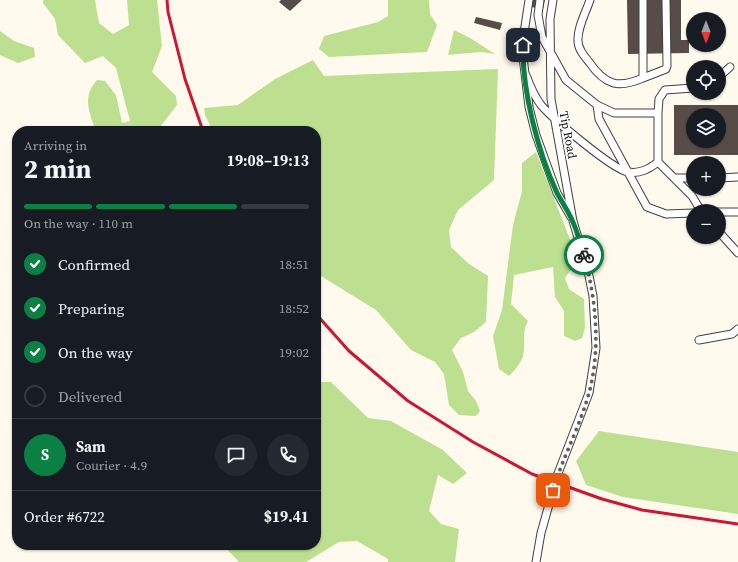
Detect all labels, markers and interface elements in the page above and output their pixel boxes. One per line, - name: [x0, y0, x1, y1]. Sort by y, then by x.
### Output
- north arrow: [686, 12, 726, 52]
- map controls: [686, 12, 726, 244]
- pin: [506, 28, 540, 62]
- icon: home: [512, 34, 534, 56]
- button: locate: [686, 60, 726, 100]
- button: layers: [686, 108, 726, 148]
- street label: Tip Road: [556, 110, 580, 160]
- text: Arriving in: [24, 137, 87, 154]
- text: 19:08–19:13: [227, 150, 309, 171]
- text: 2 min: [24, 151, 91, 187]
- button: +: [686, 156, 726, 196]
- button: −: [686, 204, 726, 244]
- text: On the way · 110 m: [24, 215, 133, 232]
- courier: [564, 235, 604, 275]
- icon: bike: [573, 244, 595, 266]
- icon: check: [24, 253, 46, 275]
- text: Confirmed: [58, 254, 130, 275]
- text: 18:51: [279, 256, 309, 273]
- icon: check: [24, 297, 46, 319]
- text: Preparing: [58, 298, 124, 319]
- text: 18:52: [279, 300, 309, 317]
- icon: check: [24, 341, 46, 363]
- text: On the way: [58, 342, 133, 363]
- text: 19:02: [279, 344, 309, 361]
- text: Delivered: [58, 386, 122, 407]
- button: chat: [215, 434, 257, 476]
- button: phone: [267, 434, 309, 476]
- text: Sam: [76, 436, 106, 457]
- text: S: [41, 444, 49, 465]
- text: Courier · 4.9: [76, 457, 147, 474]
- pin: [536, 473, 570, 507]
- icon: bag: [542, 479, 564, 501]
- text: Order #6722: [24, 506, 105, 527]
- text: $19.41: [264, 506, 309, 527]

